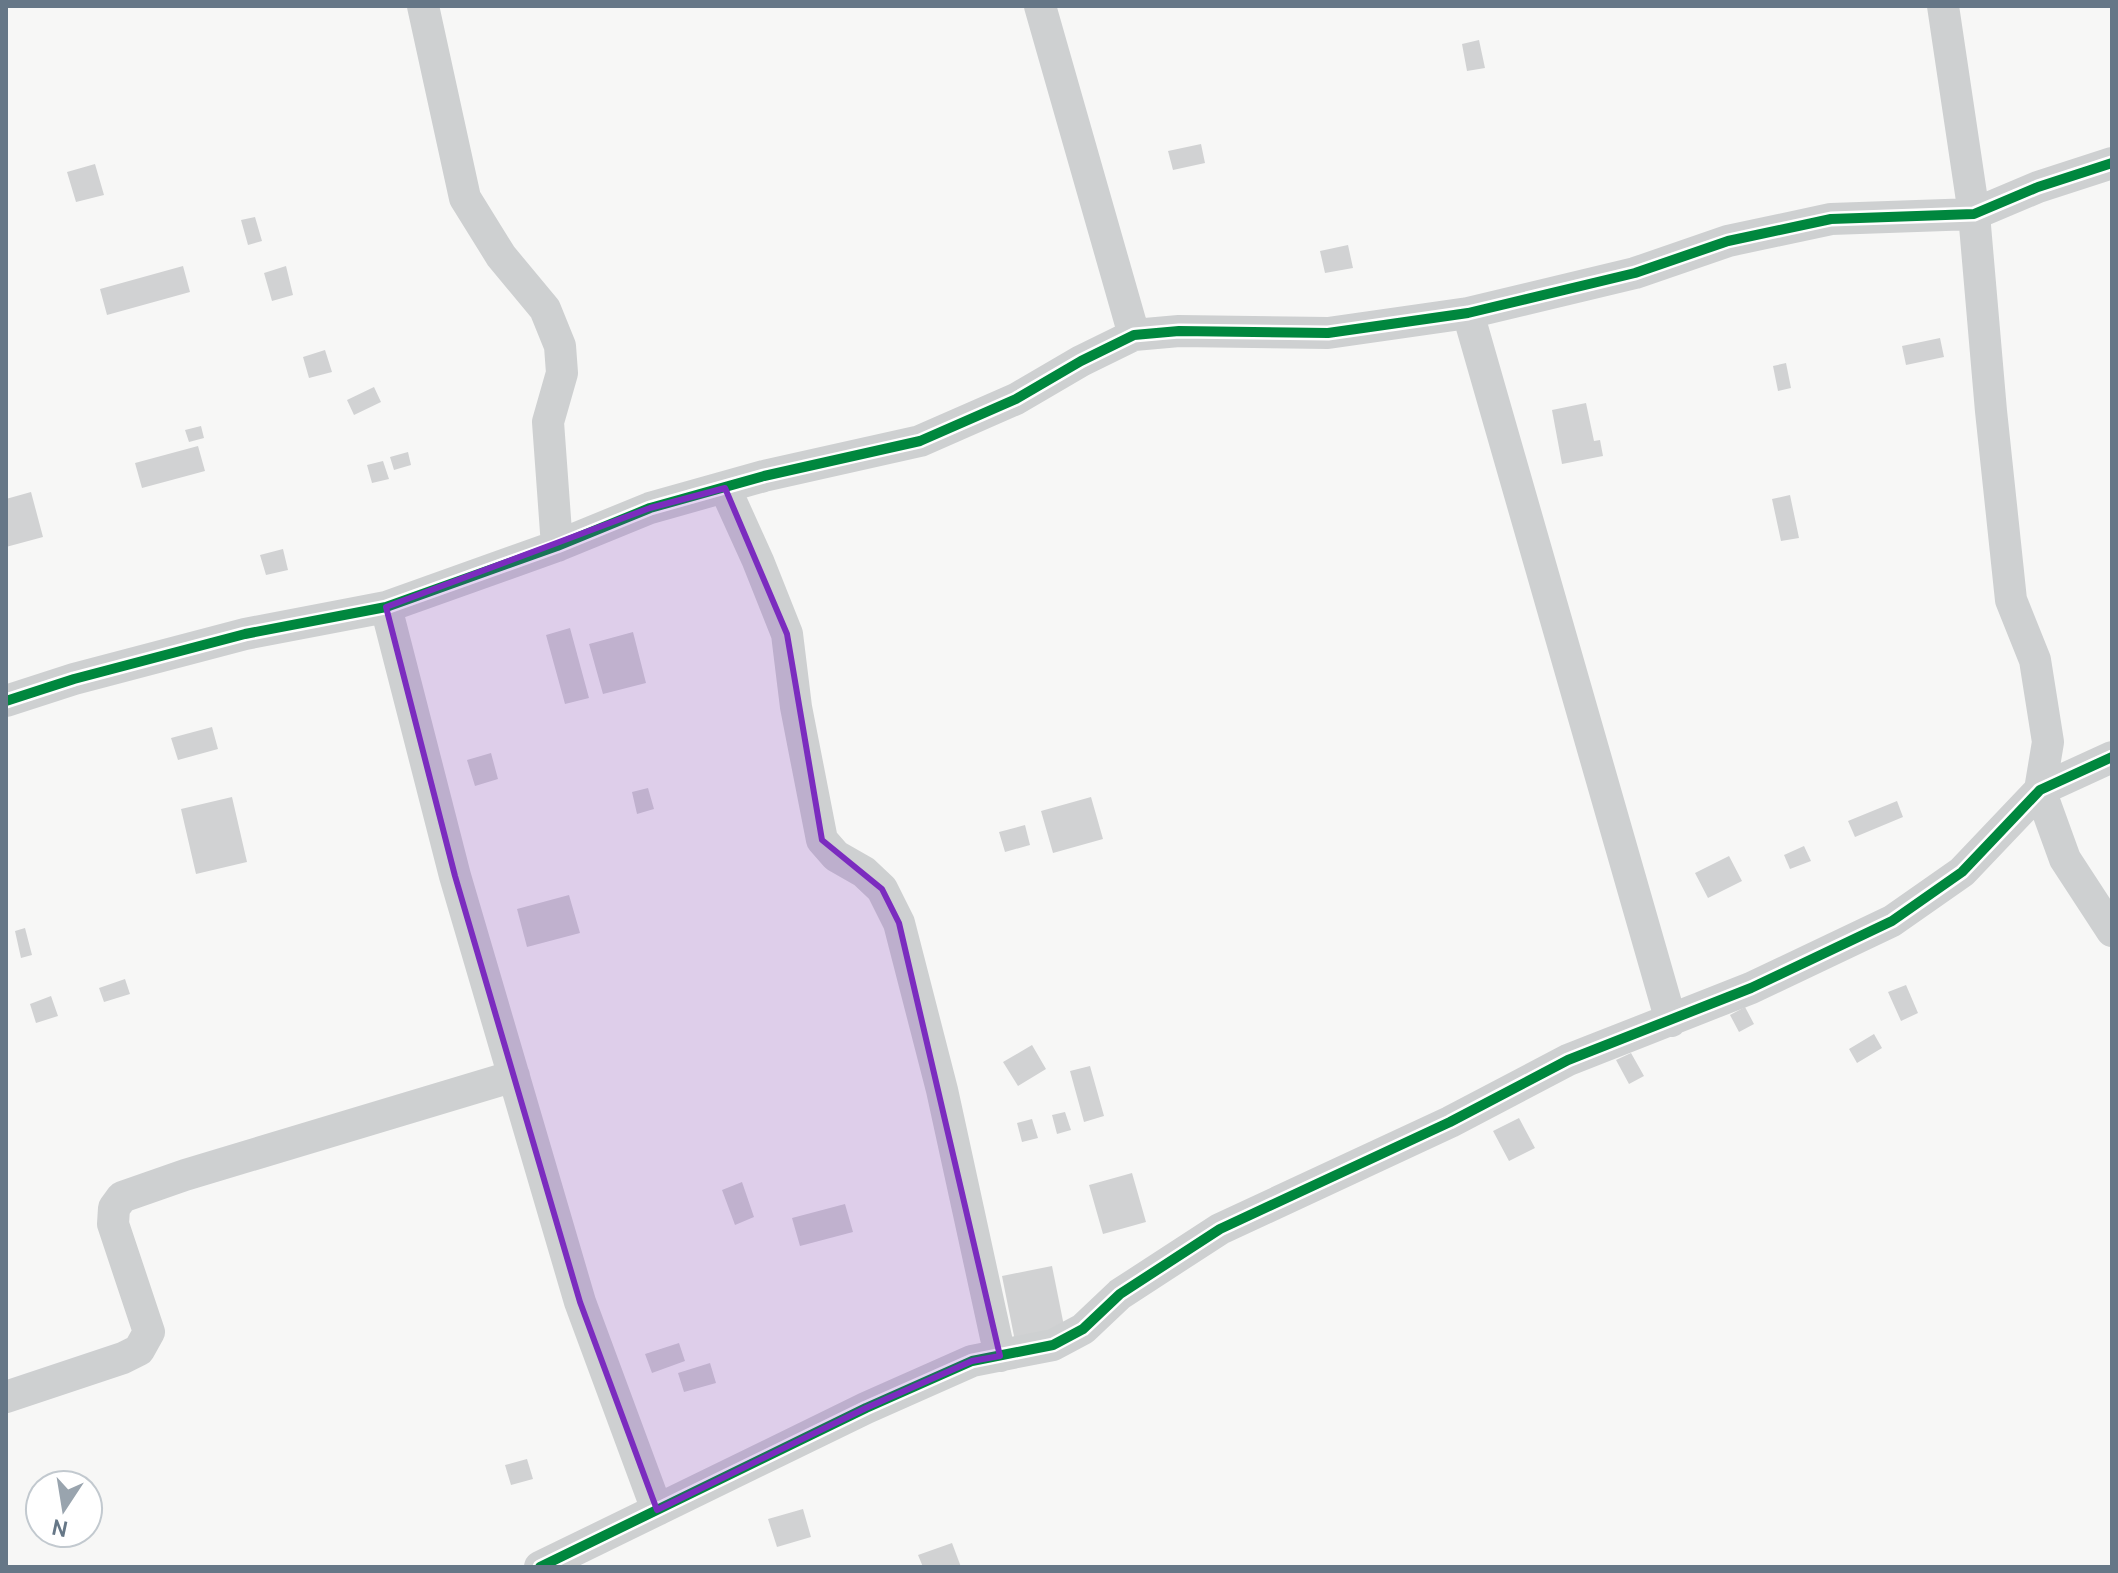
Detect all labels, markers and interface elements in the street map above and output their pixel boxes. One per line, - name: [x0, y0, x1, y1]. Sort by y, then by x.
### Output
- north arrow: [24, 1469, 104, 1549]
- text: N: [50, 1513, 70, 1543]

